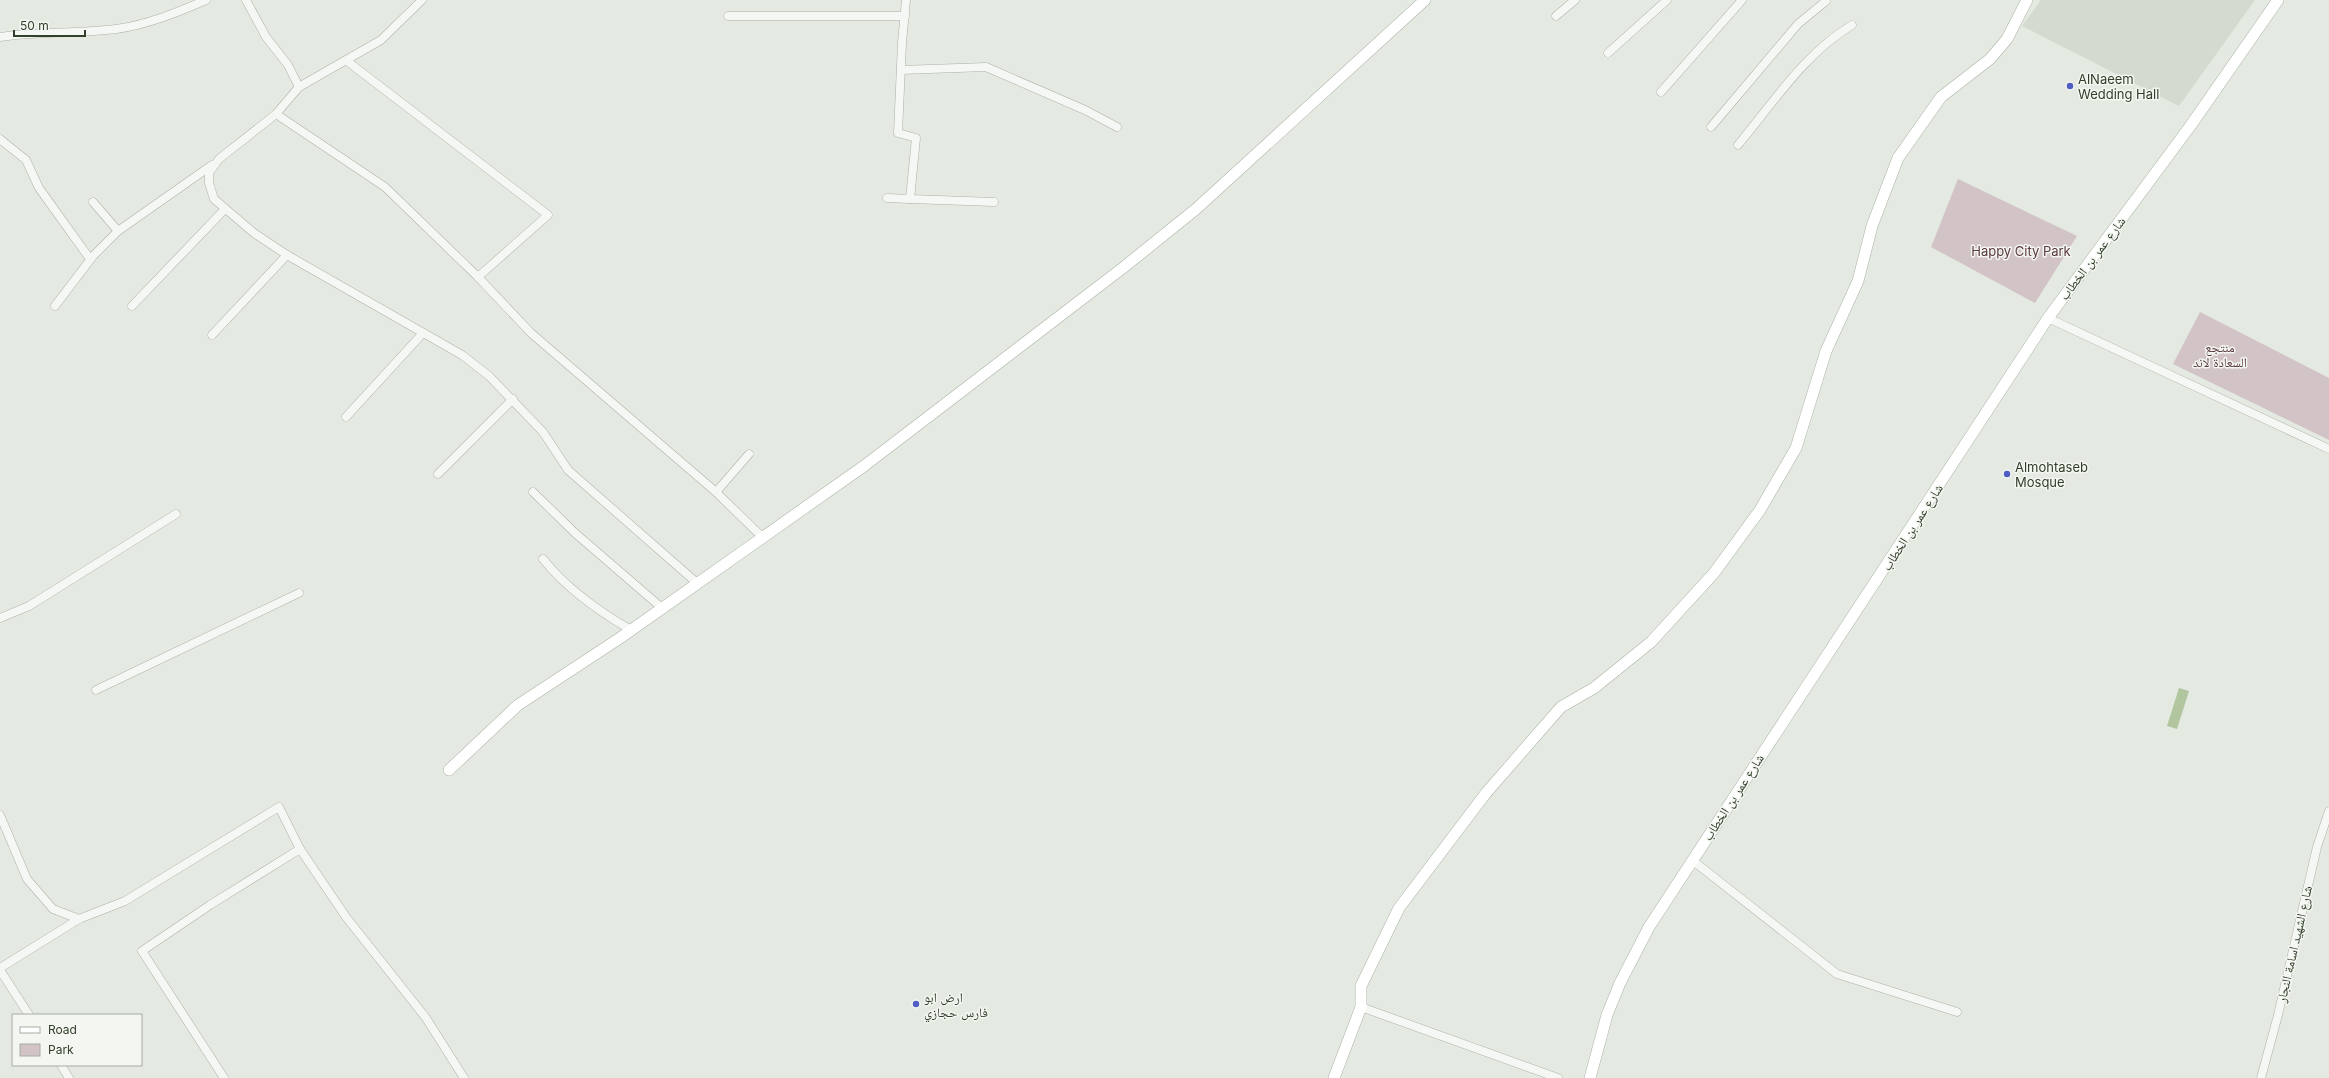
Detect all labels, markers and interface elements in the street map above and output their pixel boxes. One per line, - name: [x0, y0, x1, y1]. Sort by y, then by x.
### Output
- scale bar: [14, 12, 85, 38]
- text: 50 m: [20, 18, 49, 33]
- place label: AlNaeem Wedding Hall: [2078, 71, 2159, 102]
- marker: AlNaeem Wedding Hall: [2065, 81, 2075, 91]
- street label: شارع عمر بن الخطاب: [2056, 213, 2130, 304]
- park label: Happy City Park: [1971, 243, 2071, 259]
- park label: منتجع السعادة لاند: [2193, 339, 2247, 370]
- place label: Almohtaseb Mosque: [2015, 459, 2088, 490]
- marker: Almohtaseb Mosque: [2002, 469, 2012, 479]
- street label: شارع عمر بن الخطاب: [1878, 481, 1948, 574]
- street label: شارع عمر بن الخطاب: [1699, 751, 1769, 844]
- street label: شارع الشهيد اسامة النجار: [2273, 884, 2317, 1005]
- place label: ارض ابو فارس حجازي: [924, 989, 988, 1023]
- marker: ارض ابو فارس حجازي: [911, 999, 921, 1009]
- legend: [12, 1014, 142, 1066]
- text: Road: [48, 1022, 77, 1037]
- text: Park: [48, 1042, 74, 1057]

